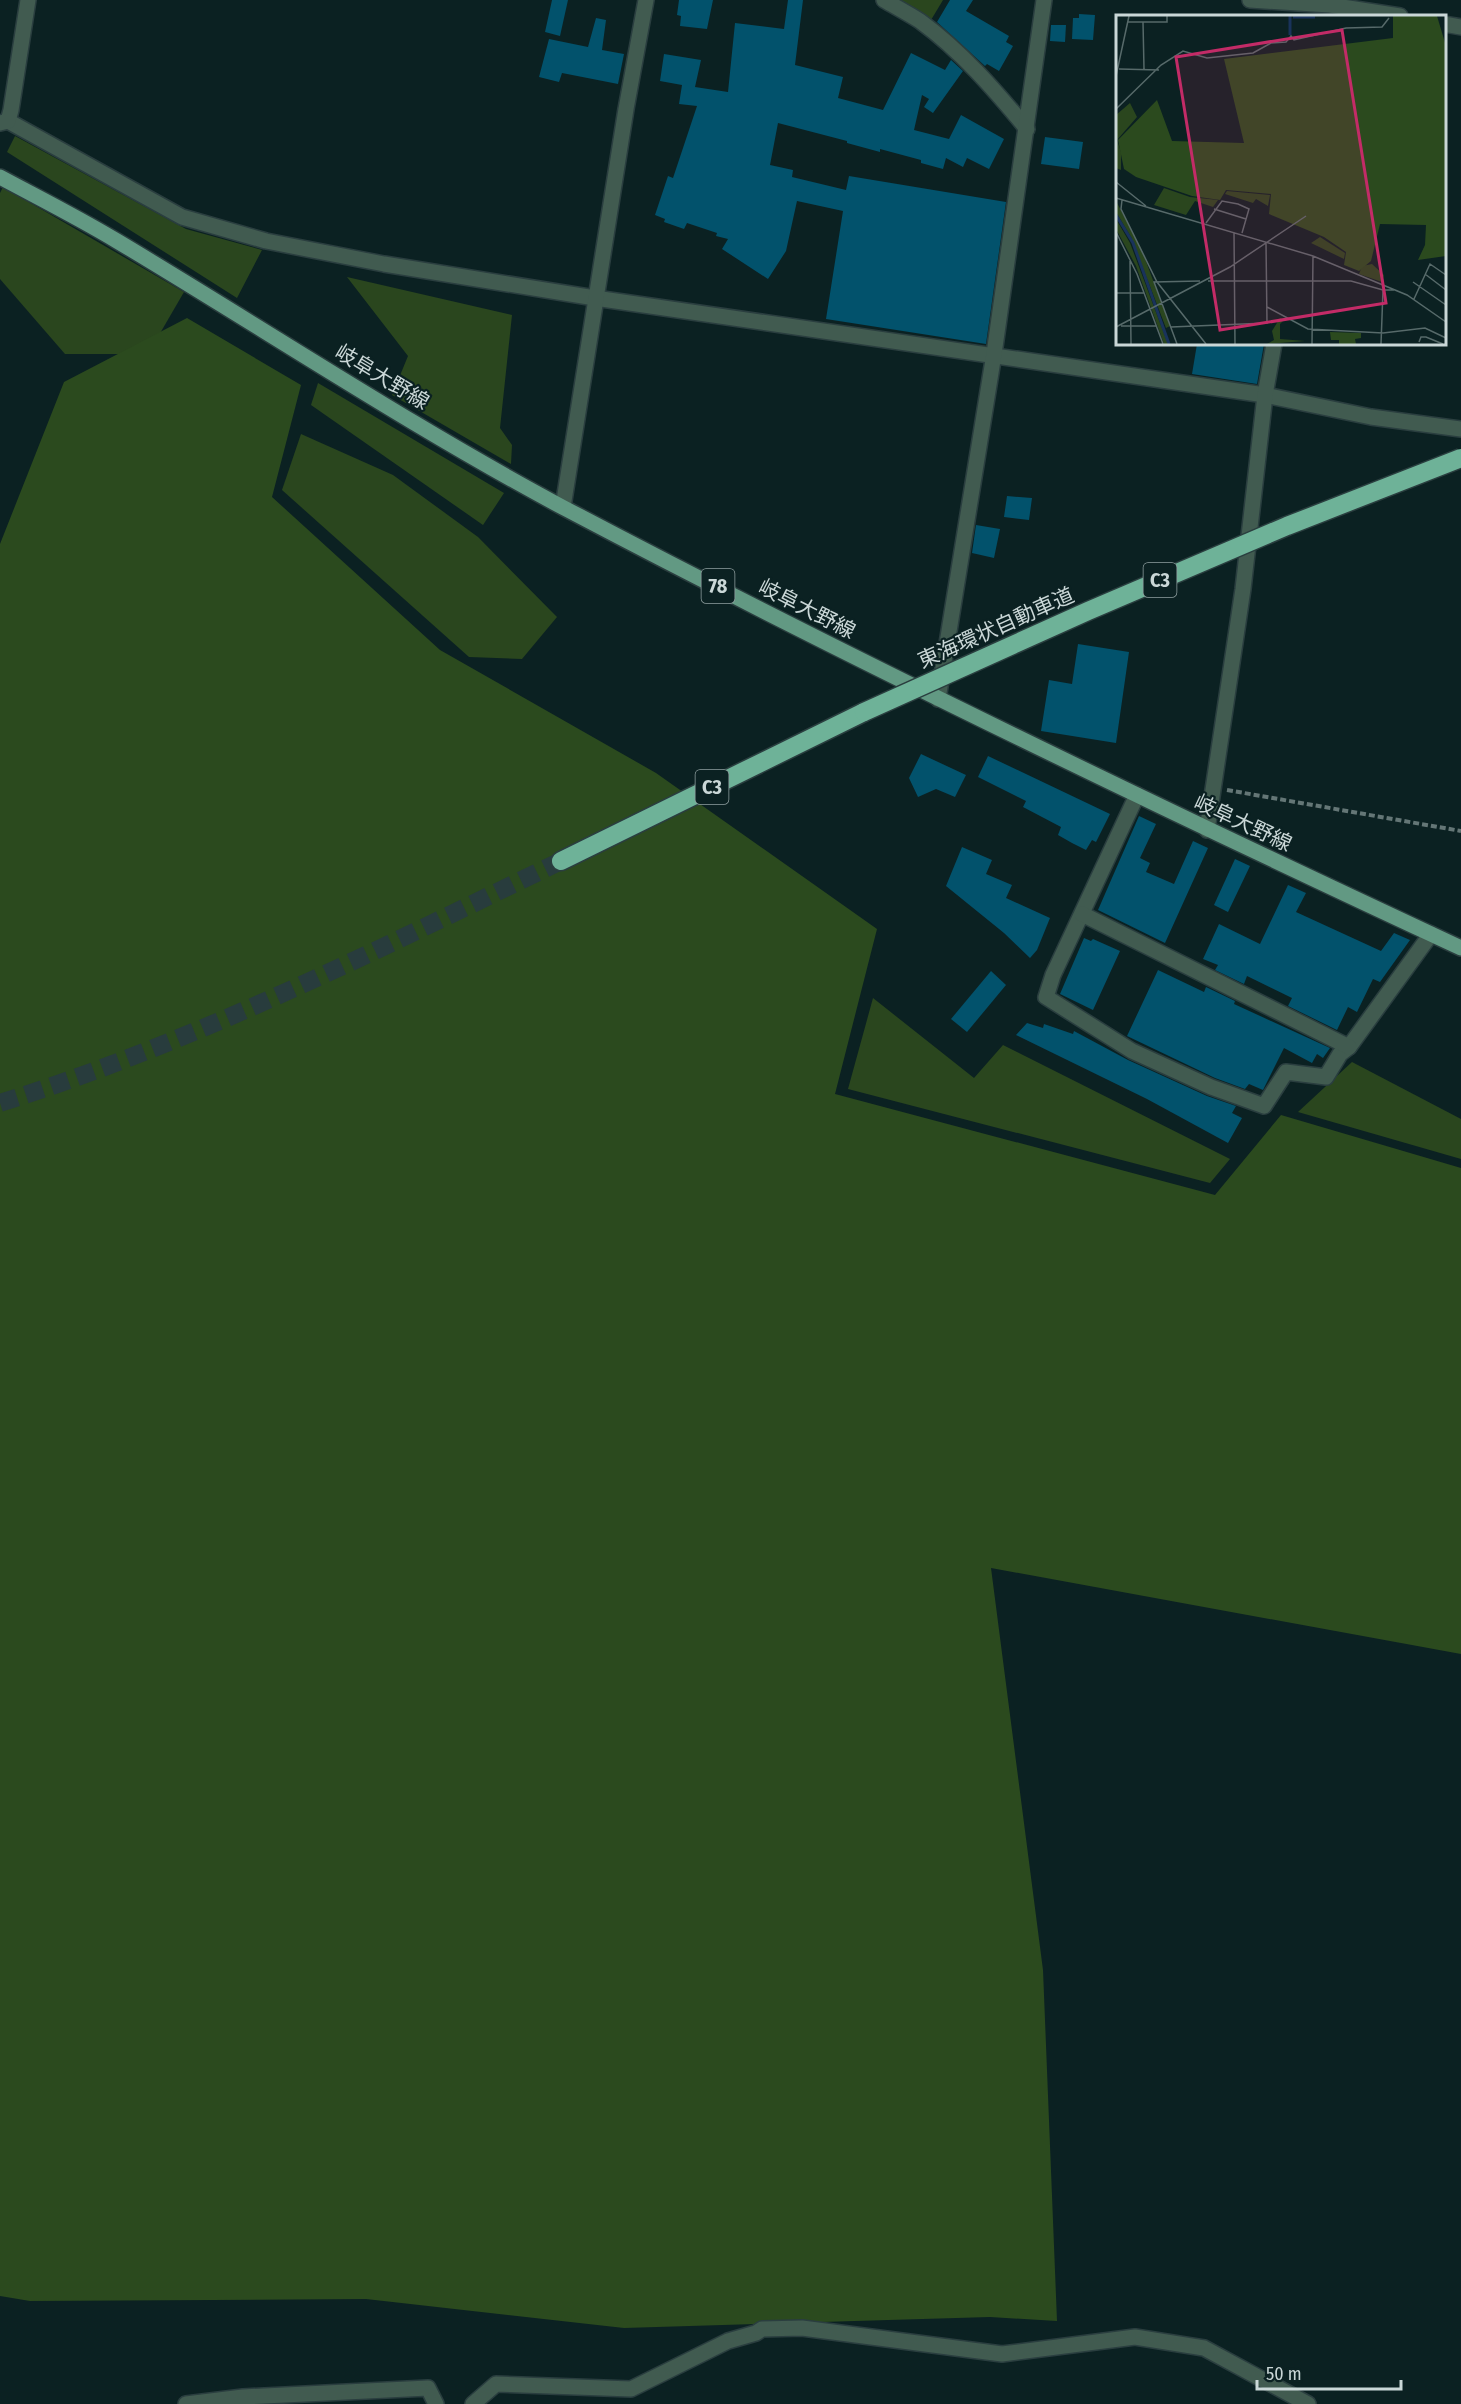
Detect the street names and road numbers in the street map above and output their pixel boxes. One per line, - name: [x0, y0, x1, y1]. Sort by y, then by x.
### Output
- street label: 岐阜大野線: [330, 339, 434, 415]
- road number: C3: [1144, 563, 1176, 597]
- road number: 78: [702, 569, 734, 603]
- street label: 岐阜大野線: [754, 574, 860, 644]
- street label: 東海環状自動車道: [914, 582, 1078, 674]
- road number: C3: [696, 770, 728, 804]
- street label: 岐阜大野線: [1190, 789, 1296, 857]

